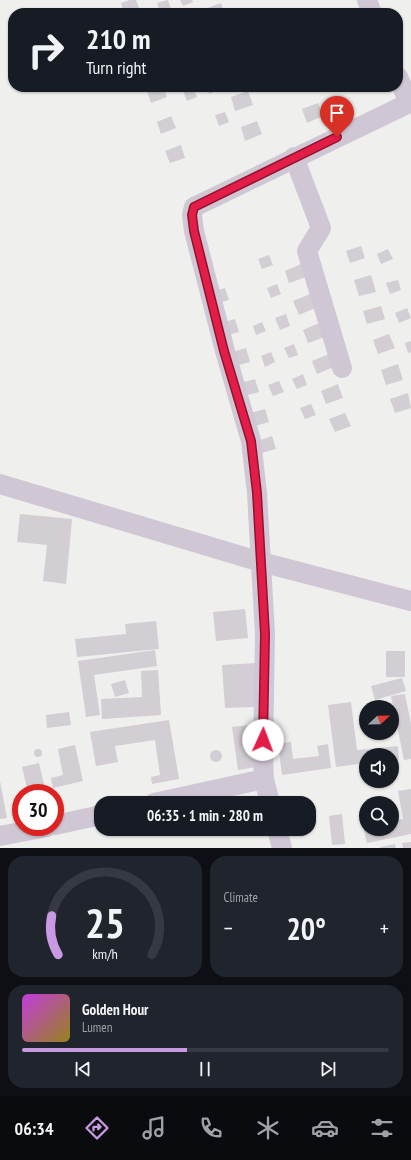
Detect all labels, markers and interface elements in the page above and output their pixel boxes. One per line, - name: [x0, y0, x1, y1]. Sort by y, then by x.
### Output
- text: 210 m: [86, 20, 150, 57]
- icon: right: [20, 24, 72, 76]
- text: Turn right: [86, 56, 146, 79]
- pin: [320, 96, 354, 137]
- icon: arrive: [326, 102, 348, 124]
- north arrow: [359, 700, 399, 740]
- map controls: [359, 700, 399, 836]
- position arrow: [242, 719, 284, 761]
- button: sound: [359, 748, 399, 788]
- speed limit sign: 30: [12, 784, 64, 836]
- button: search: [359, 796, 399, 836]
- text: 06:35 · 1 min · 280 m: [147, 806, 263, 825]
- text: Climate: [224, 889, 258, 906]
- text: 25: [85, 895, 125, 948]
- text: 20°: [286, 909, 326, 948]
- text: −: [224, 914, 233, 942]
- text: +: [380, 914, 389, 942]
- text: km/h: [92, 943, 117, 962]
- text: Golden Hour: [82, 1000, 149, 1019]
- text: Lumen: [82, 1019, 112, 1036]
- icon: previous: [72, 1058, 94, 1080]
- icon: pause: [194, 1058, 216, 1080]
- icon: next: [317, 1058, 339, 1080]
- icon: directions: [83, 1114, 111, 1142]
- icon: music: [140, 1114, 168, 1142]
- icon: phone: [197, 1114, 225, 1142]
- icon: climate: [254, 1114, 282, 1142]
- icon: car: [311, 1114, 339, 1142]
- icon: filters: [368, 1114, 396, 1142]
- text: 06:34: [15, 1117, 54, 1140]

